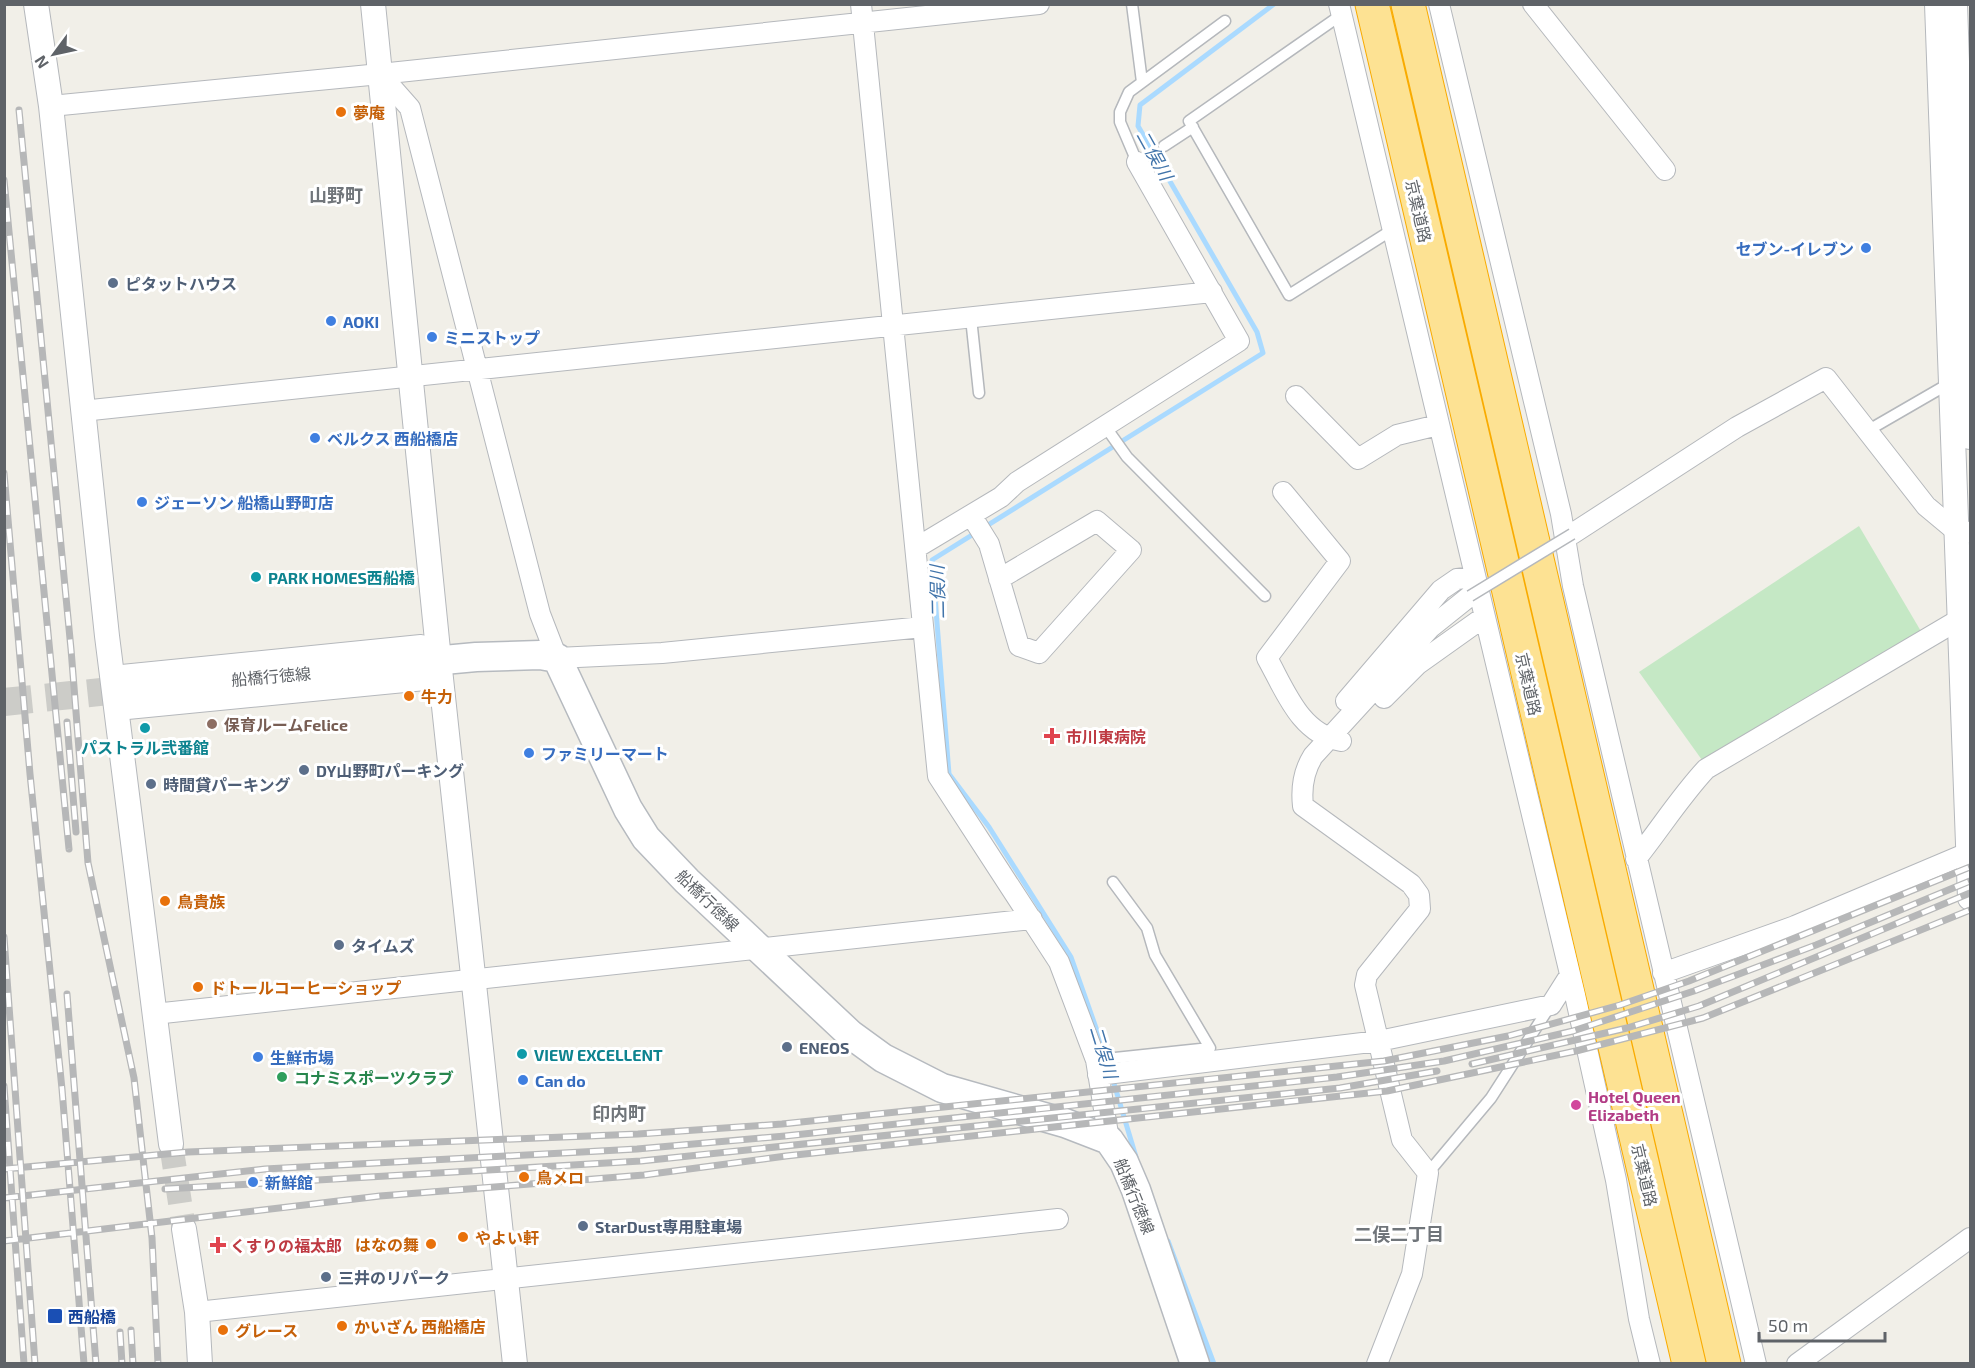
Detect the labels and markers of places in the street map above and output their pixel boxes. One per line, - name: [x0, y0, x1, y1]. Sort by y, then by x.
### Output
- place label: 夢庵: [353, 103, 385, 122]
- marker: 夢庵: [334, 105, 348, 119]
- place label: セブン-イレブン: [1735, 239, 1854, 258]
- marker: セブン-イレブン: [1859, 241, 1873, 255]
- place label: ピタットハウス: [125, 274, 237, 293]
- marker: ピタットハウス: [106, 276, 120, 290]
- place label: AOKI: [343, 312, 379, 331]
- marker: AOKI: [324, 314, 338, 328]
- place label: ミニストップ: [444, 328, 540, 347]
- marker: ミニストップ: [425, 330, 439, 344]
- place label: ベルクス 西船橋店: [327, 429, 458, 448]
- marker: ベルクス 西船橋店: [308, 431, 322, 445]
- place label: ジェーソン 船橋山野町店: [154, 493, 333, 512]
- marker: ジェーソン 船橋山野町店: [135, 495, 149, 509]
- place label: PARK HOMES西船橋: [268, 568, 415, 587]
- marker: PARK HOMES西船橋: [249, 570, 263, 584]
- place label: 牛力: [421, 687, 453, 706]
- marker: 牛力: [402, 689, 416, 703]
- place label: 保育ルームFelice: [224, 715, 348, 734]
- marker: 保育ルームFelice: [205, 717, 219, 731]
- marker: パストラル弐番館: [138, 721, 152, 735]
- marker: 市川東病院: [1043, 727, 1061, 745]
- place label: 市川東病院: [1066, 727, 1146, 746]
- place label: パストラル弐番館: [81, 738, 209, 757]
- place label: ファミリーマート: [541, 744, 669, 763]
- marker: ファミリーマート: [522, 746, 536, 760]
- place label: DY山野町パーキング: [316, 761, 464, 780]
- marker: DY山野町パーキング: [297, 763, 311, 777]
- place label: 時間貸パーキング: [163, 775, 291, 794]
- marker: 時間貸パーキング: [144, 777, 158, 791]
- place label: 鳥貴族: [177, 892, 225, 911]
- marker: 鳥貴族: [158, 894, 172, 908]
- place label: タイムズ: [351, 936, 415, 955]
- marker: タイムズ: [332, 938, 346, 952]
- place label: ドトールコーヒーショップ: [210, 978, 401, 997]
- marker: ドトールコーヒーショップ: [191, 980, 205, 994]
- place label: ENEOS: [799, 1038, 849, 1057]
- marker: ENEOS: [780, 1040, 794, 1054]
- place label: VIEW EXCELLENT: [534, 1045, 663, 1064]
- marker: VIEW EXCELLENT: [515, 1047, 529, 1061]
- place label: 生鮮市場: [270, 1048, 334, 1067]
- marker: 生鮮市場: [251, 1050, 265, 1064]
- place label: コナミスポーツクラブ: [294, 1068, 454, 1087]
- marker: コナミスポーツクラブ: [275, 1070, 289, 1084]
- place label: Can do: [535, 1071, 586, 1090]
- marker: Can do: [516, 1073, 530, 1087]
- place label: Hotel Queen Elizabeth: [1588, 1087, 1681, 1124]
- marker: Hotel Queen Elizabeth: [1569, 1098, 1583, 1112]
- place label: 鳥メロ: [536, 1168, 584, 1187]
- marker: 鳥メロ: [517, 1170, 531, 1184]
- place label: 新鮮館: [265, 1173, 313, 1192]
- marker: 新鮮館: [246, 1175, 260, 1189]
- place label: StarDust専用駐車場: [595, 1217, 742, 1236]
- marker: StarDust専用駐車場: [576, 1219, 590, 1233]
- place label: やよい軒: [475, 1228, 539, 1247]
- marker: やよい軒: [456, 1230, 470, 1244]
- place label: はなの舞: [355, 1235, 419, 1254]
- place label: くすりの福太郎: [230, 1236, 342, 1255]
- marker: はなの舞: [424, 1237, 438, 1251]
- marker: くすりの福太郎: [211, 1238, 225, 1252]
- place label: 三井のリパーク: [338, 1268, 450, 1287]
- marker: 三井のリパーク: [319, 1270, 333, 1284]
- marker: 西船橋: [46, 1307, 64, 1325]
- place label: 西船橋: [68, 1307, 116, 1326]
- place label: かいざん 西船橋店: [354, 1317, 485, 1336]
- marker: かいざん 西船橋店: [335, 1319, 349, 1333]
- place label: グレース: [235, 1321, 298, 1340]
- marker: グレース: [216, 1323, 230, 1337]

